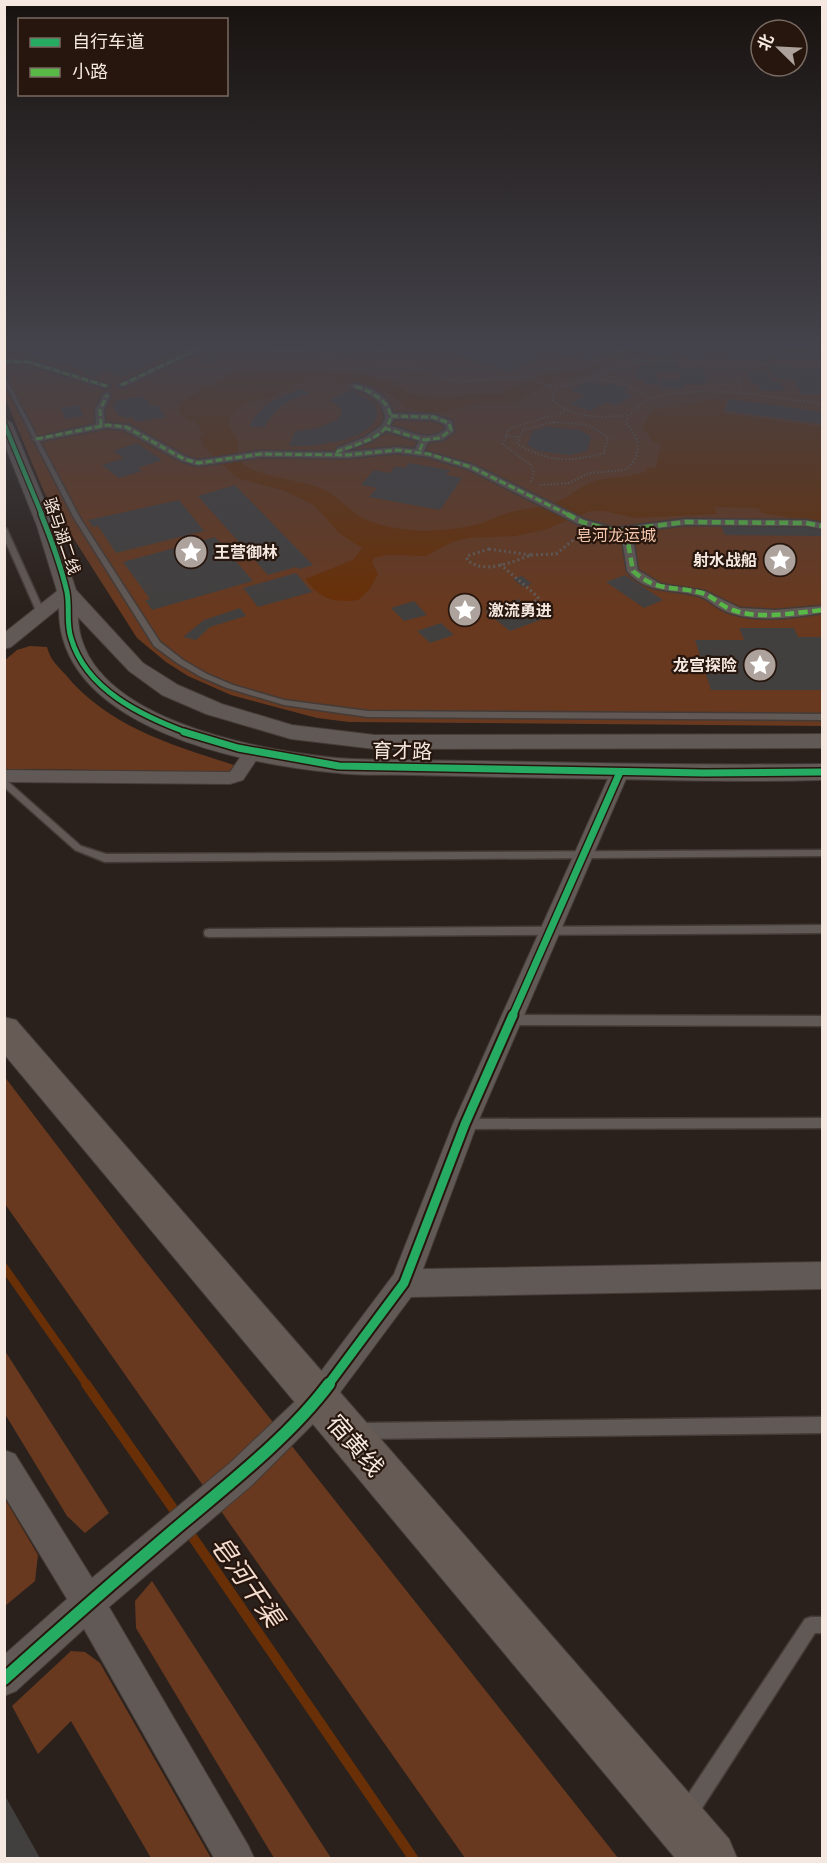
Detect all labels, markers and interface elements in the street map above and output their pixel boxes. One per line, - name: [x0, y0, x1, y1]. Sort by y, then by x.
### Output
- legend: [18, 18, 228, 96]
- north arrow: [749, 18, 809, 78]
- text: 自行车道: [72, 31, 144, 52]
- text: 北: [754, 31, 778, 53]
- text: 小路: [72, 61, 108, 82]
- street label: 骆马湖二线: [40, 495, 84, 577]
- park label: 皂河龙运城: [576, 526, 656, 545]
- place icon: 王营御林: [173, 534, 209, 570]
- place icon: 射水战船: [762, 542, 798, 578]
- place label: 王营御林: [214, 543, 278, 562]
- place label: 射水战船: [693, 551, 757, 570]
- place icon: 激流勇进: [447, 592, 483, 628]
- place label: 激流勇进: [488, 601, 552, 620]
- place icon: 龙宫探险: [742, 647, 778, 683]
- place label: 龙宫探险: [673, 656, 737, 675]
- street label: 育才路: [372, 738, 432, 764]
- street label: 宿黄线: [322, 1409, 390, 1481]
- water label: 皂河干渠: [204, 1530, 292, 1636]

